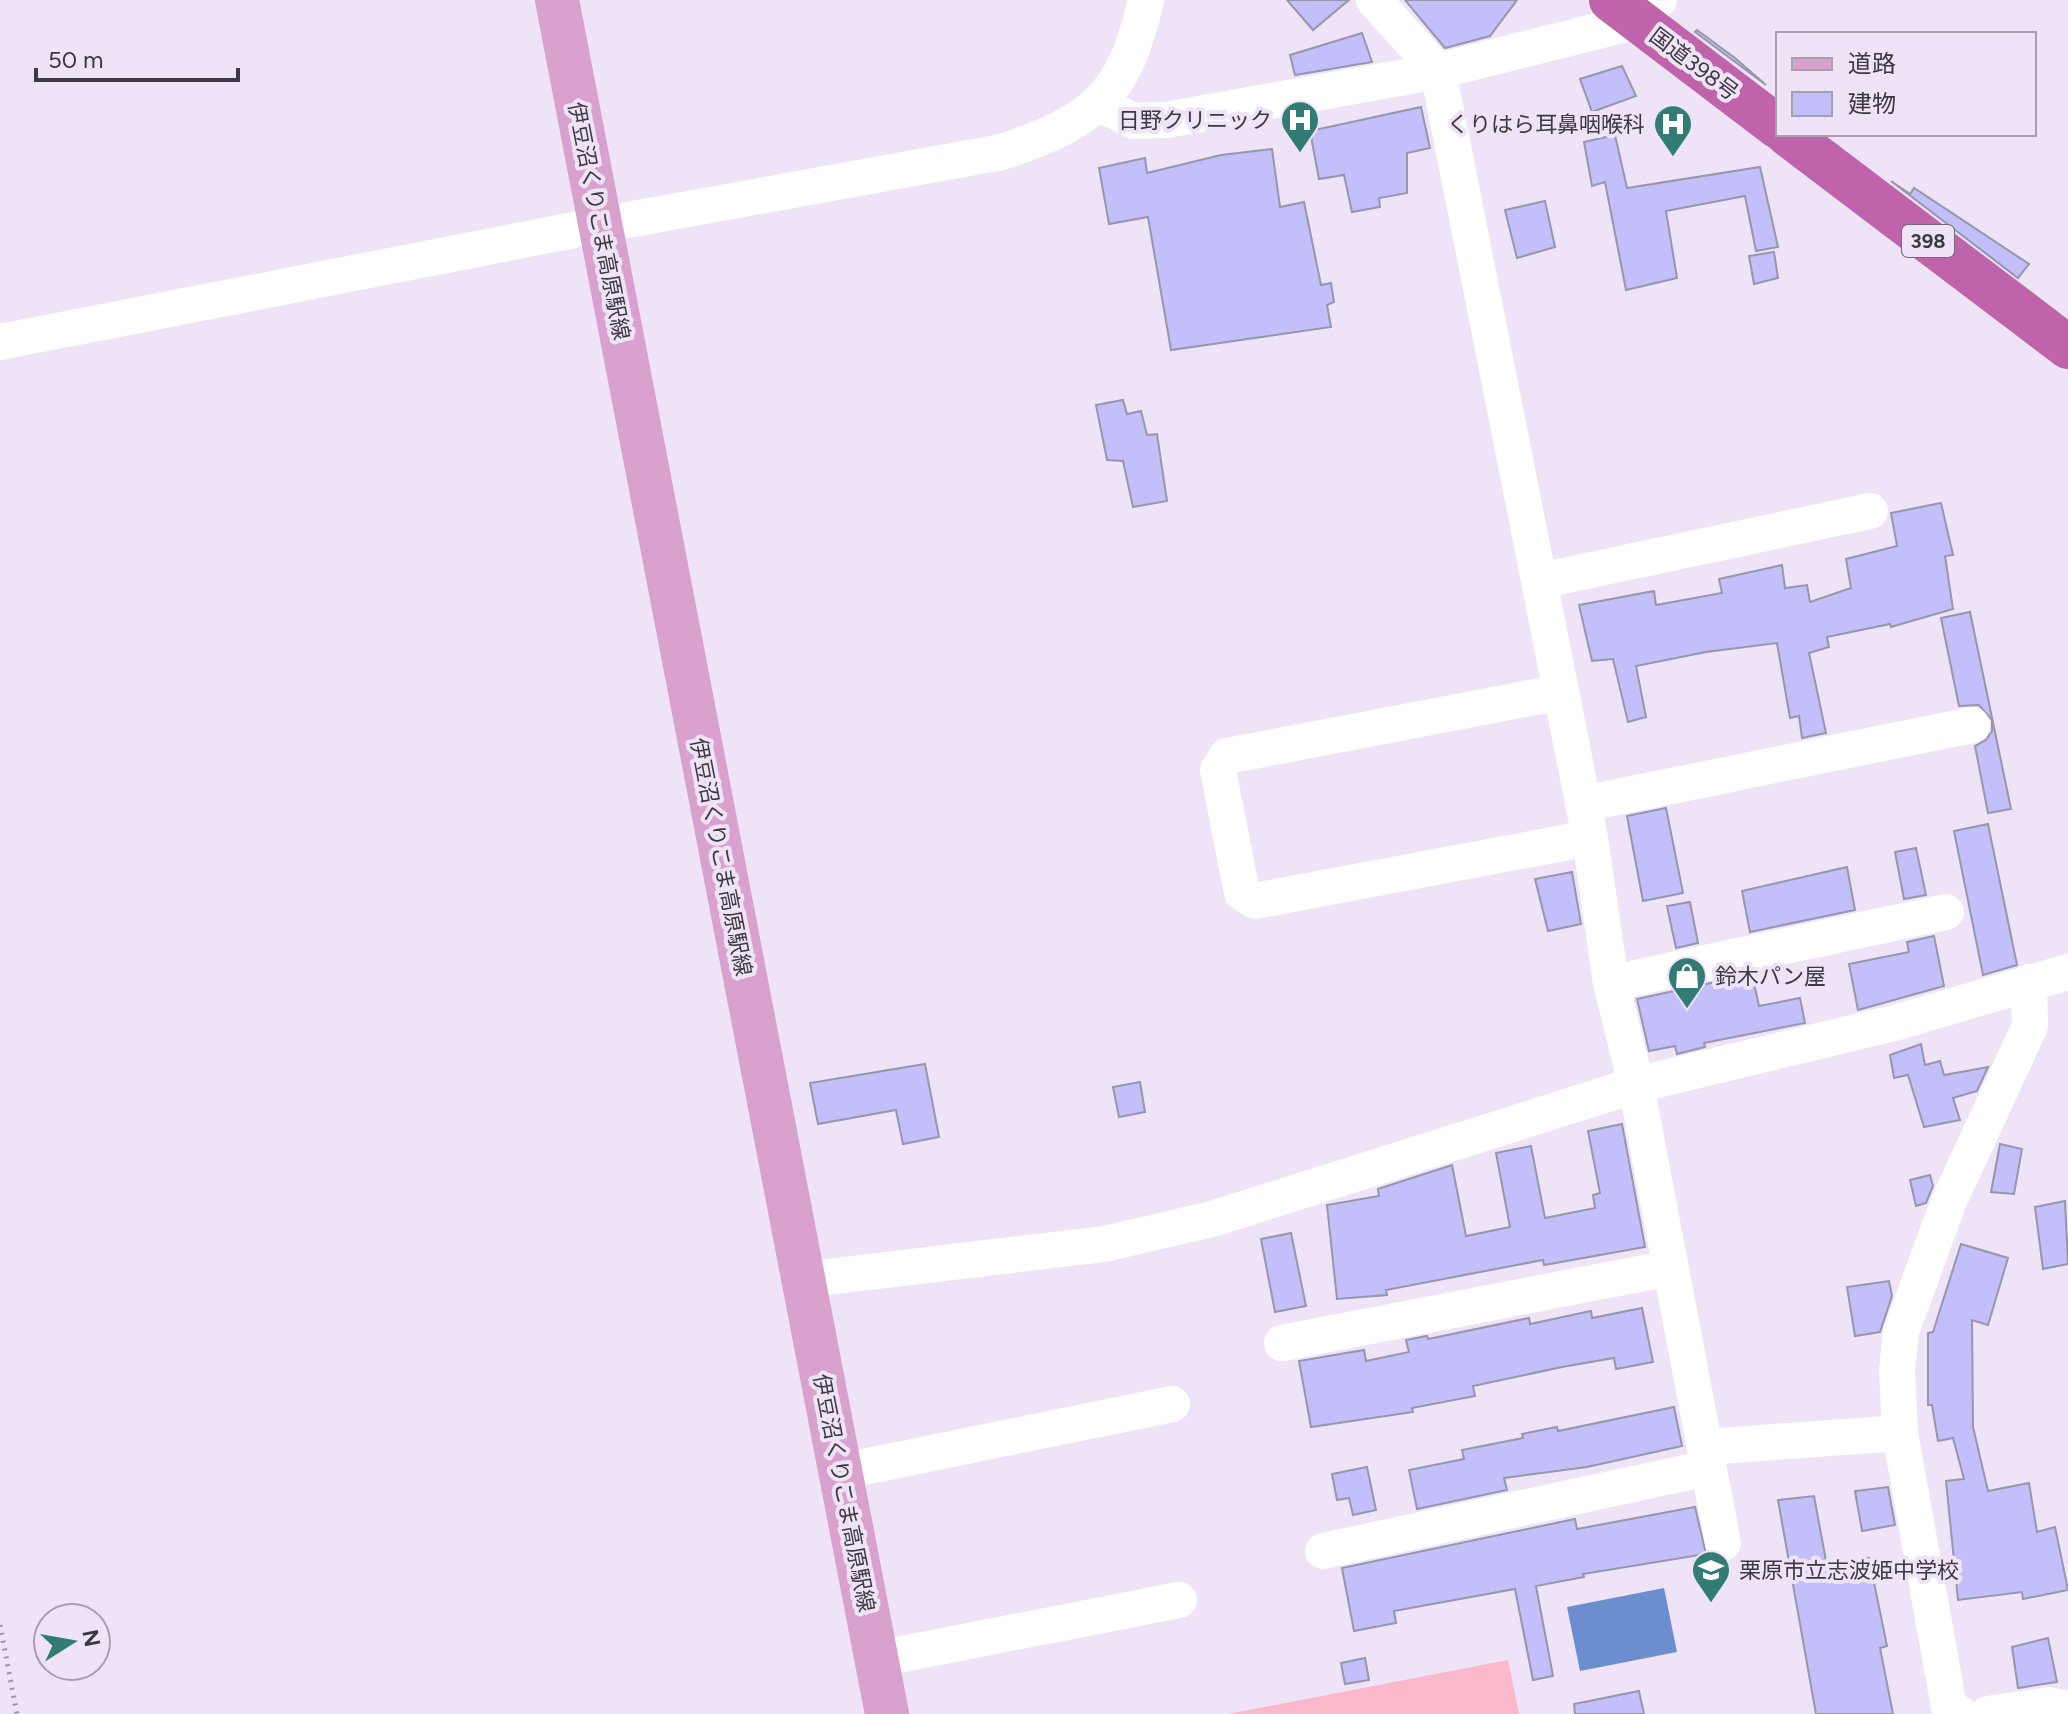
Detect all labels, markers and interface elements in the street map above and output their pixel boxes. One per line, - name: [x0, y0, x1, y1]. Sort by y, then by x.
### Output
- street label: 国道398号: [1644, 22, 1744, 106]
- scale bar: [36, 32, 238, 82]
- legend: [1776, 32, 2036, 136]
- text: 50 m: [48, 45, 104, 74]
- text: 道路: [1848, 49, 1896, 78]
- text: 建物: [1848, 89, 1896, 118]
- hospital icon: 日野クリニック: [1279, 99, 1321, 154]
- street label: 伊豆沼くりこま高原駅線: [563, 100, 635, 342]
- hospital icon: くりはら耳鼻咽喉科: [1652, 103, 1694, 158]
- place label: 日野クリニック: [1118, 107, 1272, 134]
- place label: くりはら耳鼻咽喉科: [1447, 111, 1645, 138]
- road number: 398: [1902, 225, 1954, 257]
- street label: 伊豆沼くりこま高原駅線: [685, 736, 757, 978]
- shop icon: 鈴木パン屋: [1666, 955, 1708, 1010]
- place label: 鈴木パン屋: [1715, 963, 1826, 990]
- street label: 伊豆沼くりこま高原駅線: [808, 1372, 880, 1614]
- school or university icon: 栗原市立志波姫中学校: [1690, 1549, 1732, 1604]
- place label: 栗原市立志波姫中学校: [1739, 1557, 1959, 1584]
- north arrow: [32, 1602, 112, 1682]
- text: N: [76, 1627, 106, 1649]

